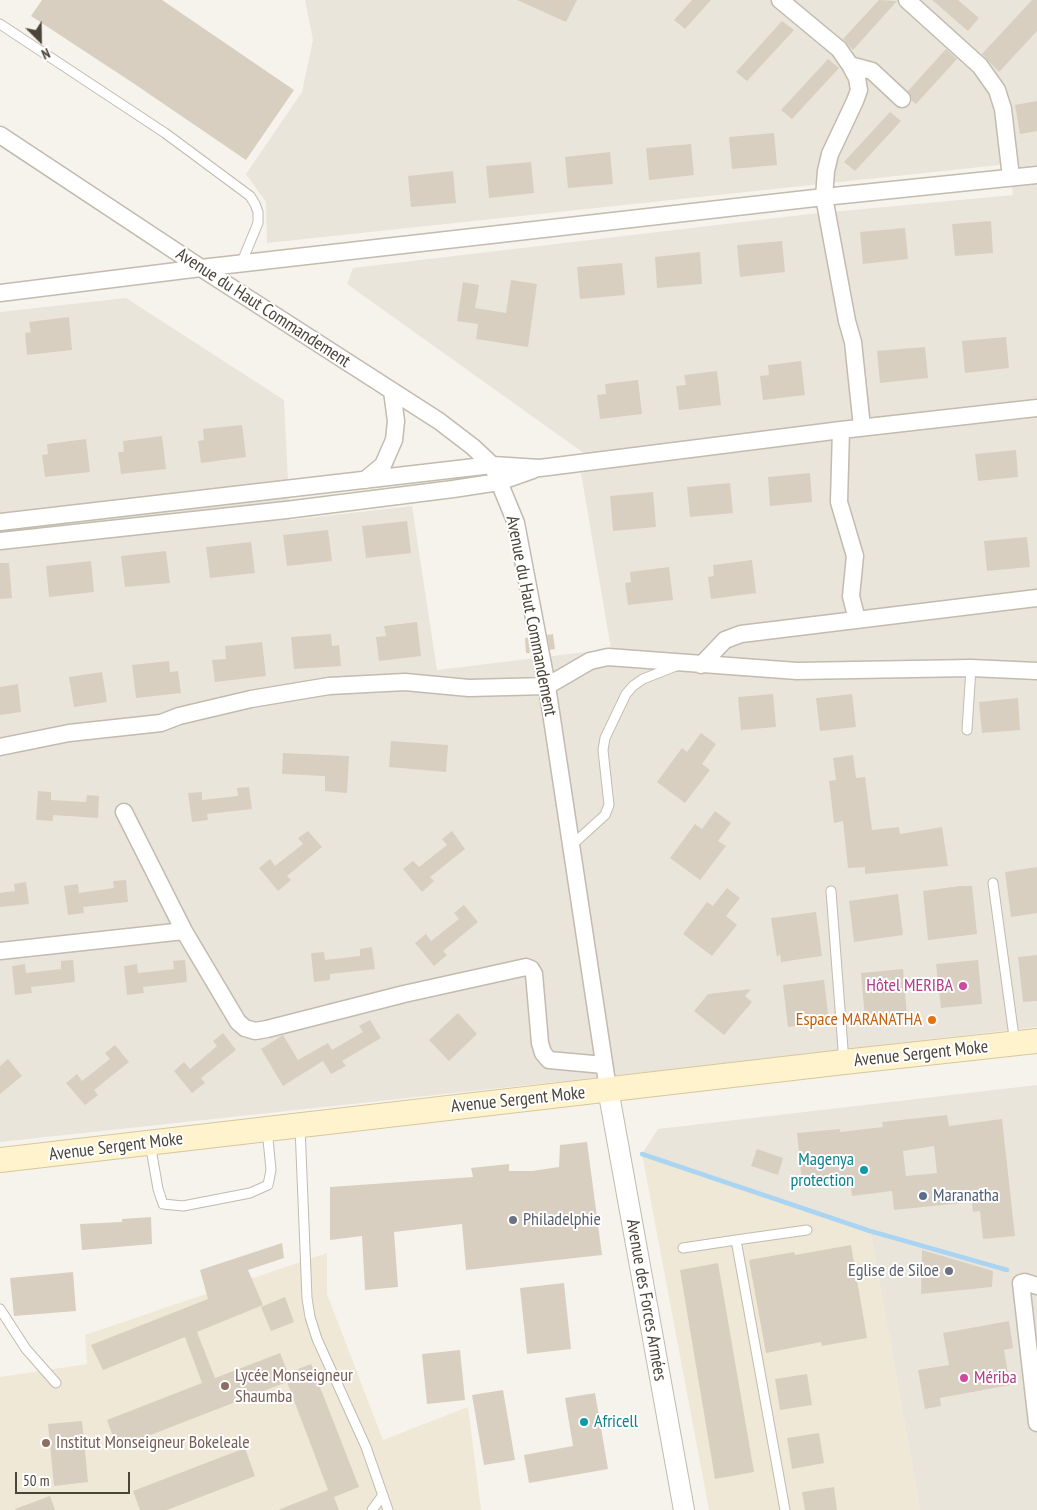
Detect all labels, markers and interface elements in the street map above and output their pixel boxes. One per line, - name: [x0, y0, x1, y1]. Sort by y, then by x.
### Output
- north arrow: [15, 15, 65, 65]
- text: N: [39, 44, 53, 64]
- street label: Avenue du Haut Commandement: [172, 244, 354, 372]
- street label: Avenue du Haut Commandement: [501, 514, 561, 718]
- place label: Hôtel MERIBA: [866, 975, 953, 997]
- marker: Hôtel MERIBA: [957, 980, 969, 992]
- place label: Espace MARANATHA: [796, 1009, 922, 1031]
- marker: Espace MARANATHA: [926, 1014, 938, 1026]
- street label: Avenue Sergent Moke: [853, 1036, 989, 1072]
- street label: Avenue Sergent Moke: [450, 1082, 586, 1118]
- street label: Avenue Sergent Moke: [48, 1128, 184, 1166]
- place label: Magenya protection: [790, 1149, 854, 1192]
- marker: Magenya protection: [858, 1164, 870, 1176]
- place label: Maranatha: [933, 1185, 999, 1207]
- marker: Maranatha: [917, 1190, 929, 1202]
- place label: Philadelphie: [523, 1209, 601, 1231]
- marker: Philadelphie: [507, 1214, 519, 1226]
- street label: Avenue des Forces Armées: [621, 1217, 671, 1383]
- place label: Eglise de Siloe: [848, 1260, 939, 1282]
- marker: Eglise de Siloe: [943, 1265, 955, 1277]
- place label: Lycée Monseigneur Shaumba: [235, 1365, 353, 1408]
- place label: Mériba: [974, 1367, 1017, 1389]
- marker: Mériba: [958, 1372, 970, 1384]
- marker: Lycée Monseigneur Shaumba: [219, 1380, 231, 1392]
- place label: Africell: [594, 1411, 638, 1433]
- marker: Africell: [578, 1416, 590, 1428]
- place label: Institut Monseigneur Bokeleale: [56, 1432, 250, 1454]
- marker: Institut Monseigneur Bokeleale: [40, 1437, 52, 1449]
- scale bar: [18, 1462, 132, 1494]
- text: 50 m: [23, 1471, 49, 1490]

